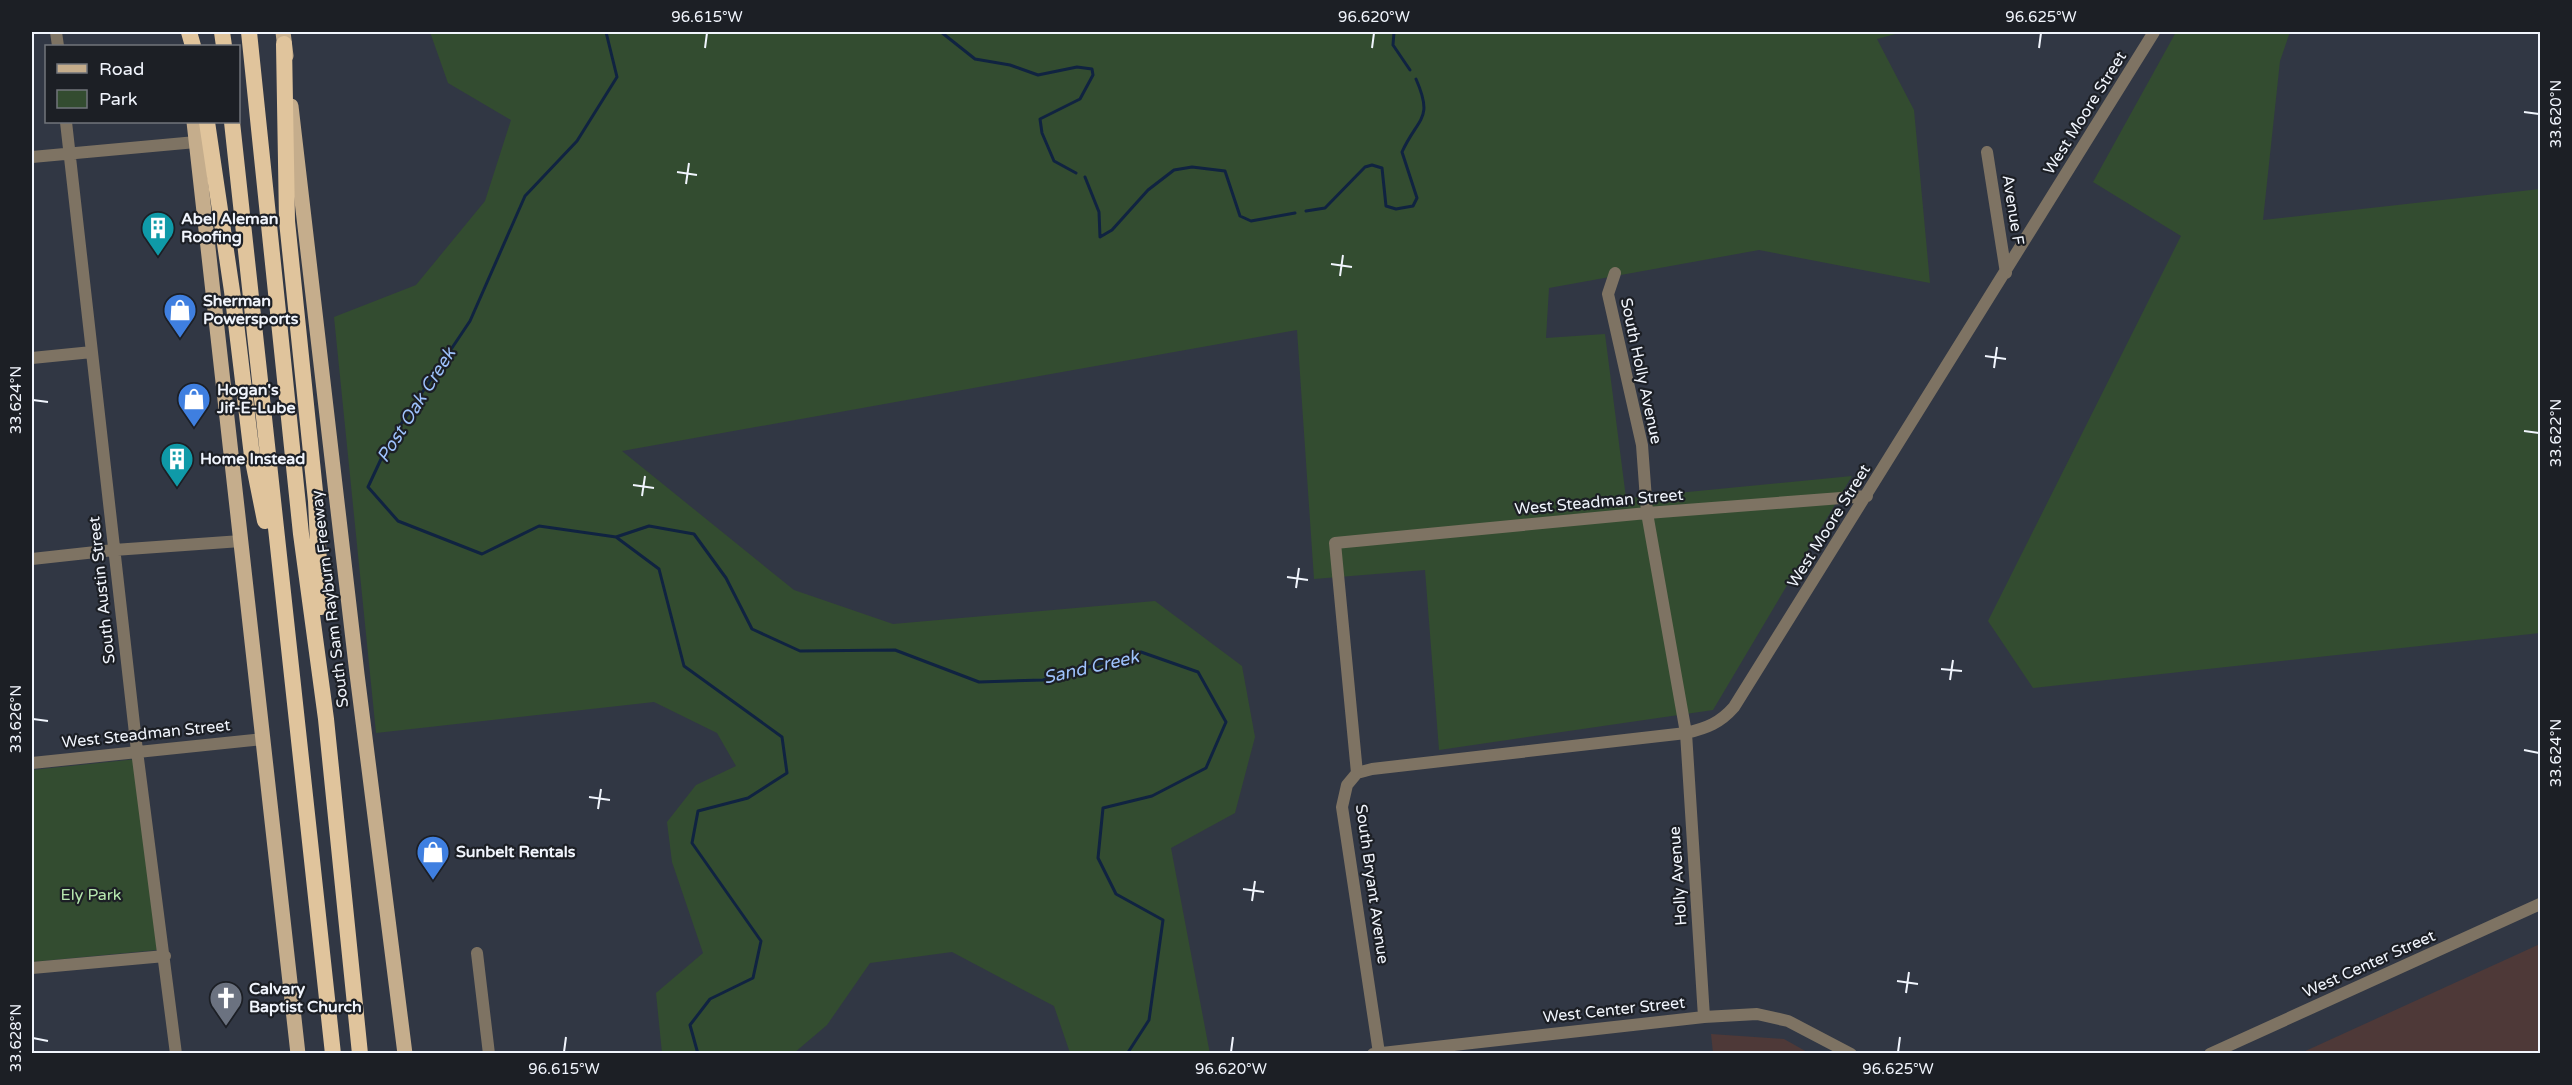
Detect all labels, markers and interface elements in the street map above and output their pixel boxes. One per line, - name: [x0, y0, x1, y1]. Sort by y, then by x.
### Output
- text: 96.615°W: [671, 8, 743, 26]
- text: 96.620°W: [1338, 8, 1410, 26]
- text: 96.625°W: [2005, 8, 2077, 26]
- legend: [45, 45, 240, 123]
- street label: West Moore Street: [2039, 48, 2131, 178]
- text: Road: [99, 58, 144, 80]
- text: 33.620°N: [2547, 80, 2565, 148]
- text: Park: [99, 88, 138, 110]
- street label: Avenue F: [1998, 173, 2028, 247]
- place label: Abel Aleman Roofing: [181, 209, 278, 247]
- building icon: Abel Aleman Roofing: [140, 210, 176, 257]
- place label: Sherman Powersports: [203, 291, 299, 329]
- shop icon: Sherman Powersports: [162, 292, 198, 339]
- street label: South Holly Avenue: [1616, 296, 1666, 446]
- water label: Post Oak Creek: [372, 343, 461, 466]
- text: 33.624°N: [7, 366, 25, 434]
- place label: Hogan's Jif-E-Lube: [216, 380, 295, 418]
- shop icon: Hogan's Jif-E-Lube: [176, 381, 212, 428]
- text: 33.622°N: [2547, 399, 2565, 467]
- building icon: Home Instead: [159, 441, 195, 488]
- place label: Home Instead: [200, 449, 305, 469]
- street label: West Moore Street: [1783, 461, 1875, 591]
- street label: West Steadman Street: [1514, 485, 1684, 519]
- street label: South Sam Rayburn Freeway: [307, 489, 353, 709]
- street label: South Austin Street: [84, 515, 120, 665]
- water label: Sand Creek: [1041, 645, 1142, 689]
- text: 33.626°N: [7, 685, 25, 753]
- street label: West Steadman Street: [61, 715, 231, 753]
- text: 33.624°N: [2547, 719, 2565, 787]
- street label: South Bryant Avenue: [1351, 803, 1393, 965]
- street label: Holly Avenue: [1665, 826, 1691, 926]
- shop icon: Sunbelt Rentals: [415, 834, 451, 881]
- place label: Sunbelt Rentals: [456, 842, 576, 862]
- park label: Ely Park: [60, 885, 122, 905]
- street label: West Center Street: [2300, 926, 2438, 1002]
- place label: Calvary Baptist Church: [249, 979, 362, 1017]
- church icon: Calvary Baptist Church: [208, 980, 244, 1027]
- street label: West Center Street: [1542, 993, 1686, 1027]
- text: 33.628°N: [7, 1004, 25, 1072]
- text: 96.615°W: [528, 1060, 600, 1078]
- text: 96.620°W: [1195, 1060, 1267, 1078]
- text: 96.625°W: [1862, 1060, 1934, 1078]

